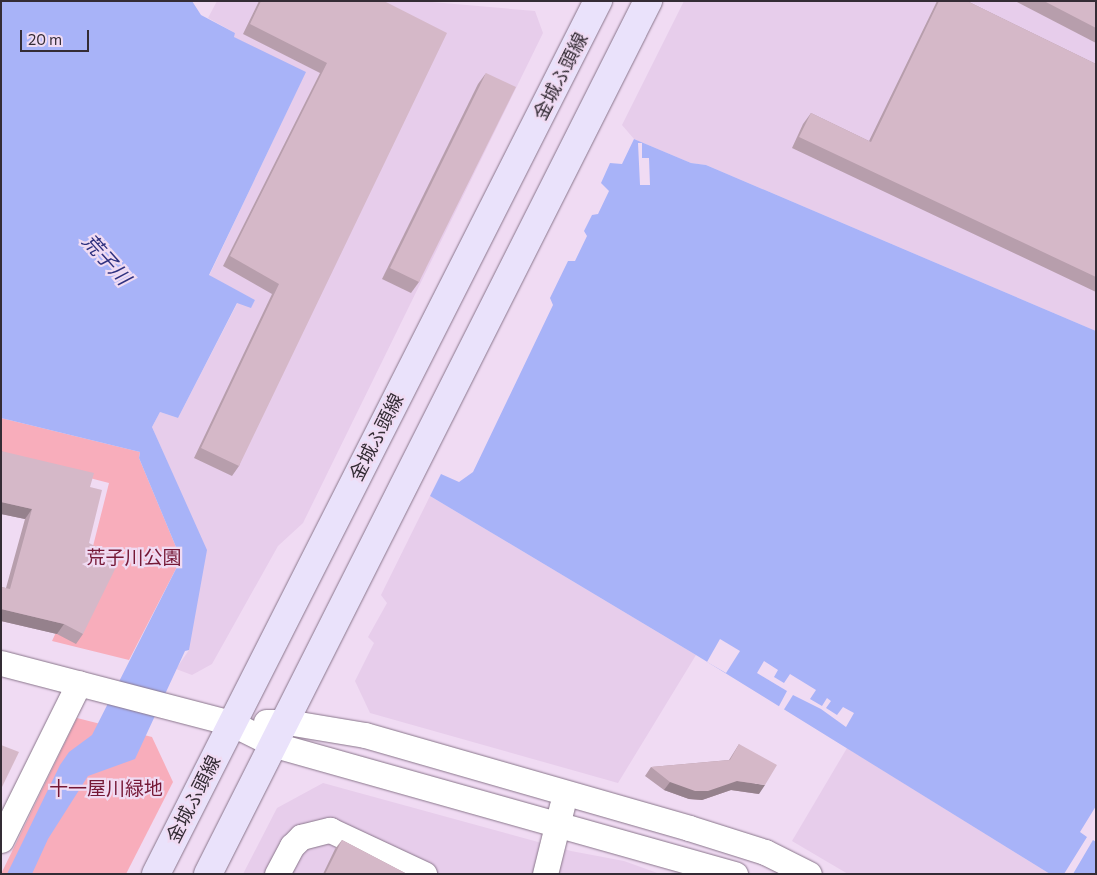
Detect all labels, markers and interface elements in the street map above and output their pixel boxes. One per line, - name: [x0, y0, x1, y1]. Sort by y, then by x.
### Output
- scale bar: [22, 20, 91, 52]
- street label: 金城ふ頭線: [528, 29, 592, 123]
- text: 20 m: [28, 30, 62, 48]
- water label: 荒子川: [78, 229, 136, 289]
- street label: 金城ふ頭線: [344, 390, 408, 484]
- park label: 荒子川公園: [87, 546, 181, 568]
- street label: 金城ふ頭線: [161, 752, 225, 846]
- park label: 十一屋川緑地: [49, 777, 163, 799]

